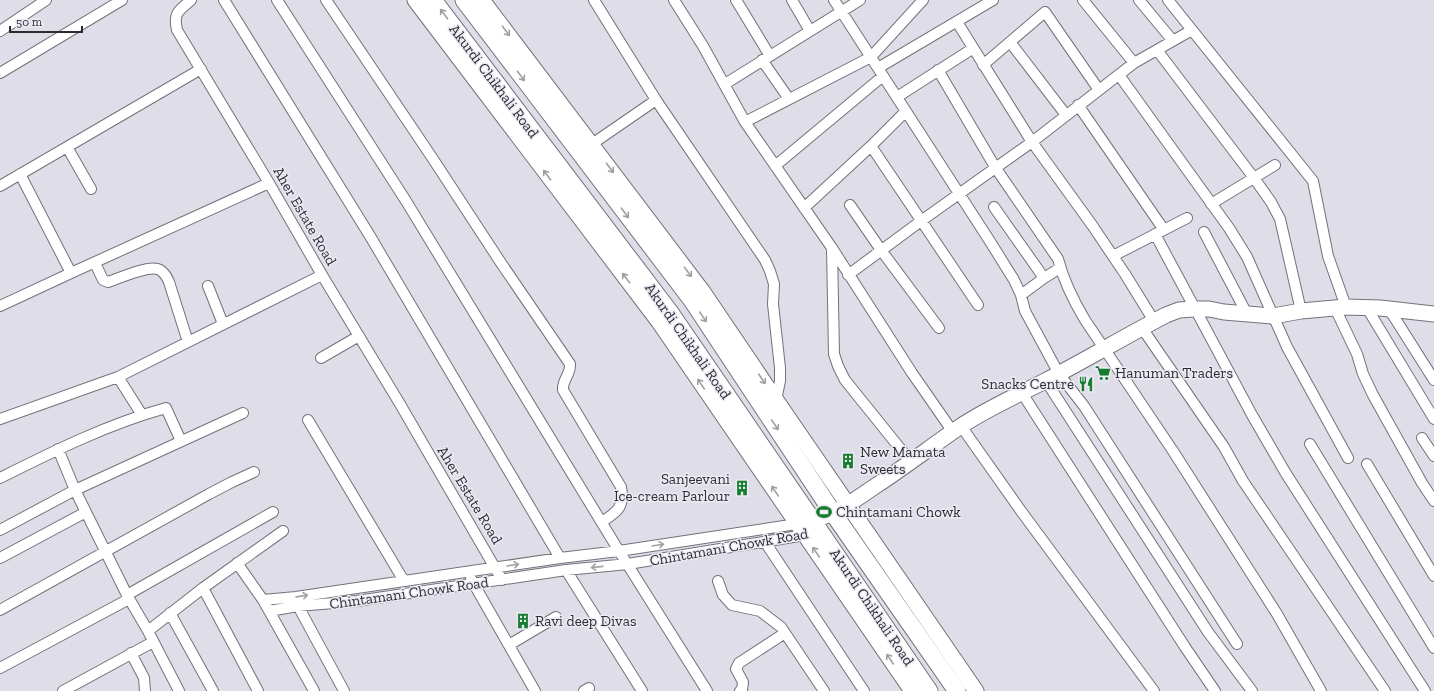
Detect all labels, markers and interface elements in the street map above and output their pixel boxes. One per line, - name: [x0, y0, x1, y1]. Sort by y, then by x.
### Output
- scale bar: [10, 8, 82, 34]
- one-way arrow: [439, 8, 448, 19]
- text: 50 m: [16, 15, 43, 29]
- street label: Akurdi Chikhali Road: [445, 21, 543, 142]
- one-way arrow: [502, 25, 510, 36]
- one-way arrow: [517, 70, 526, 81]
- street label: Aher Estate Road: [269, 163, 341, 269]
- one-way arrow: [606, 163, 614, 174]
- one-way arrow: [543, 169, 552, 180]
- one-way arrow: [621, 207, 630, 218]
- one-way arrow: [684, 266, 692, 277]
- one-way arrow: [622, 273, 630, 284]
- street label: Akurdi Chikhali Road: [641, 279, 735, 403]
- one-way arrow: [699, 311, 707, 322]
- supermarket icon: Hanuman Traders: [1094, 364, 1112, 382]
- place label: Hanuman Traders: [1115, 364, 1233, 382]
- one-way arrow: [758, 373, 766, 384]
- place label: Snacks Centre: [981, 375, 1074, 393]
- restaurant icon: Snacks Centre: [1077, 375, 1095, 393]
- one-way arrow: [697, 379, 705, 390]
- one-way arrow: [771, 419, 779, 430]
- street label: Aher Estate Road: [434, 443, 507, 548]
- place label: New Mamata Sweets: [860, 443, 946, 478]
- building icon: New Mamata Sweets: [839, 452, 857, 470]
- place label: Sanjeevani Ice-cream Parlour: [614, 470, 730, 505]
- building icon: Sanjeevani Ice-cream Parlour: [733, 479, 751, 497]
- one-way arrow: [771, 486, 779, 497]
- sports icon: Chintamani Chowk: [815, 503, 833, 521]
- place label: Chintamani Chowk: [836, 503, 961, 521]
- street label: Chintamani Chowk Road: [648, 524, 810, 570]
- one-way arrow: [651, 541, 664, 549]
- street label: Akurdi Chikhali Road: [826, 545, 918, 670]
- one-way arrow: [812, 546, 820, 557]
- one-way arrow: [506, 561, 519, 569]
- one-way arrow: [591, 563, 604, 571]
- street label: Chintamani Chowk Road: [328, 573, 490, 613]
- one-way arrow: [295, 592, 308, 600]
- building icon: Ravi deep Divas: [514, 612, 532, 630]
- place label: Ravi deep Divas: [535, 612, 636, 630]
- one-way arrow: [886, 654, 894, 665]

